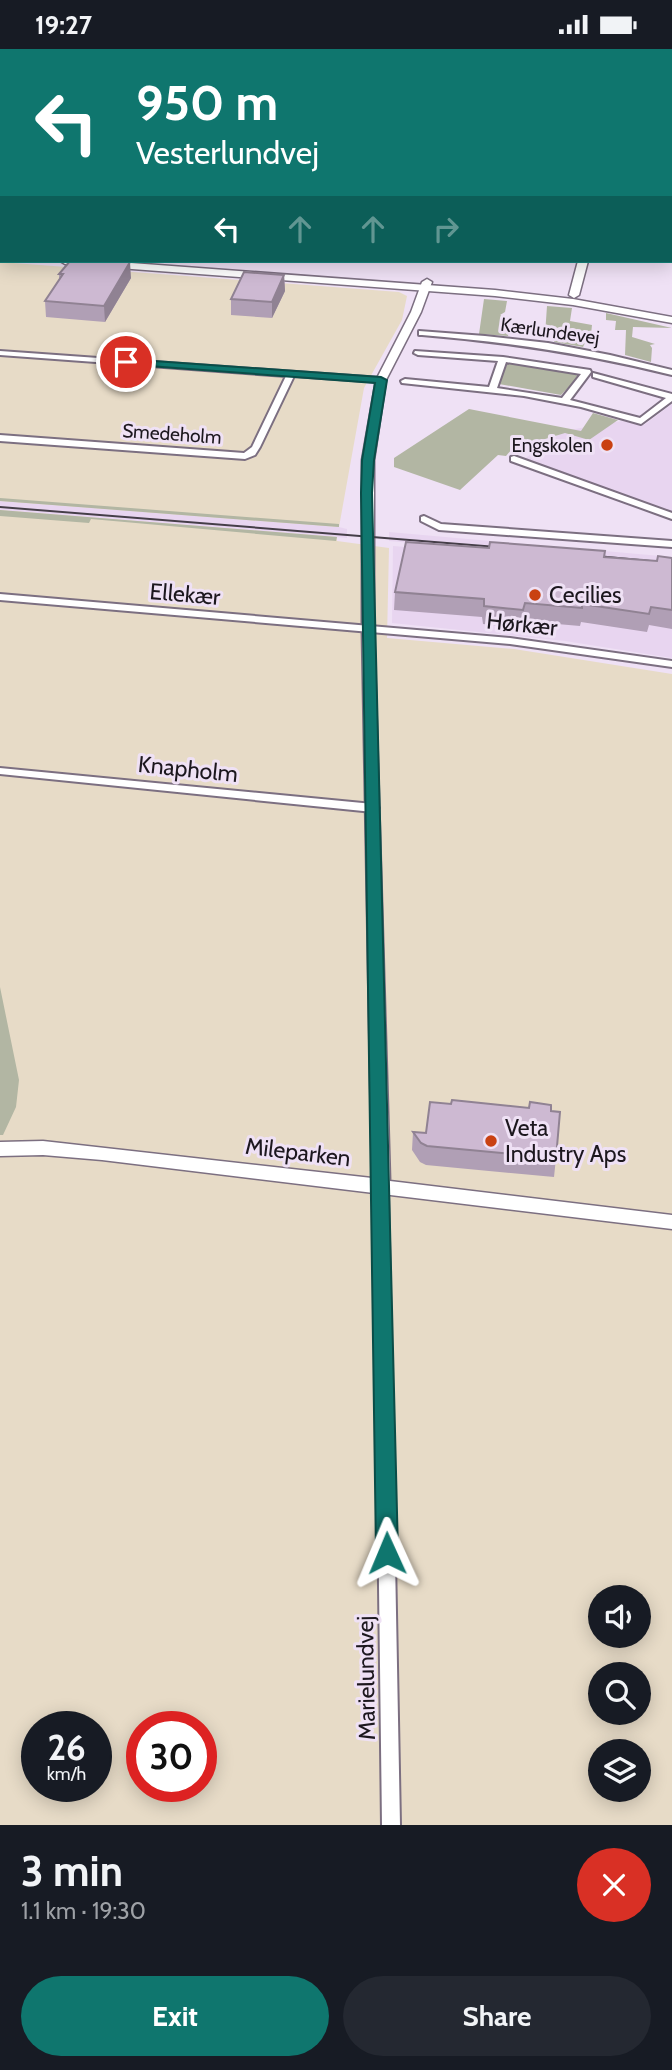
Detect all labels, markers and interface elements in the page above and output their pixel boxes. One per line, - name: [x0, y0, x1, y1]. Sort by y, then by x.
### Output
- text: 19:27: [35, 9, 92, 41]
- text: 950 m: [136, 73, 278, 132]
- icon: left: [21, 77, 112, 168]
- text: Vesterlundvej: [136, 133, 319, 172]
- icon: left: [208, 210, 246, 248]
- icon: ahead: [281, 210, 319, 248]
- icon: ahead: [354, 210, 392, 248]
- icon: right: [427, 210, 465, 248]
- street label: Kærlundevej: [499, 313, 601, 349]
- pin: [96, 332, 156, 392]
- icon: arrive: [107, 343, 145, 381]
- street label: Smedeholm: [122, 419, 222, 449]
- place label: Engskolen: [511, 434, 593, 457]
- marker: Engskolen: [599, 437, 615, 453]
- street label: Ellekær: [149, 577, 222, 611]
- place label: Cecilies: [549, 581, 622, 609]
- marker: Cecilies: [527, 587, 543, 603]
- street label: Hørkær: [485, 606, 560, 642]
- street label: Knapholm: [137, 750, 239, 788]
- place label: Veta Industry Aps: [505, 1114, 626, 1168]
- street label: Mileparken: [244, 1132, 352, 1172]
- marker: Veta Industry Aps: [483, 1133, 499, 1149]
- position arrow: [350, 1516, 424, 1590]
- map controls: [588, 1585, 651, 1802]
- button: sound: [588, 1585, 651, 1648]
- street label: Marielundvej: [351, 1616, 381, 1740]
- button: search: [588, 1662, 651, 1725]
- speed limit sign: 30: [126, 1711, 217, 1802]
- text: 26: [47, 1726, 86, 1769]
- button: layers: [588, 1739, 651, 1802]
- text: km/h: [47, 1763, 86, 1785]
- text: 3 min: [21, 1845, 123, 1897]
- button: close: [577, 1848, 651, 1922]
- text: 1.1 km · 19:30: [21, 1897, 146, 1925]
- button: Exit: [21, 1976, 329, 2056]
- button: Share: [343, 1976, 651, 2056]

